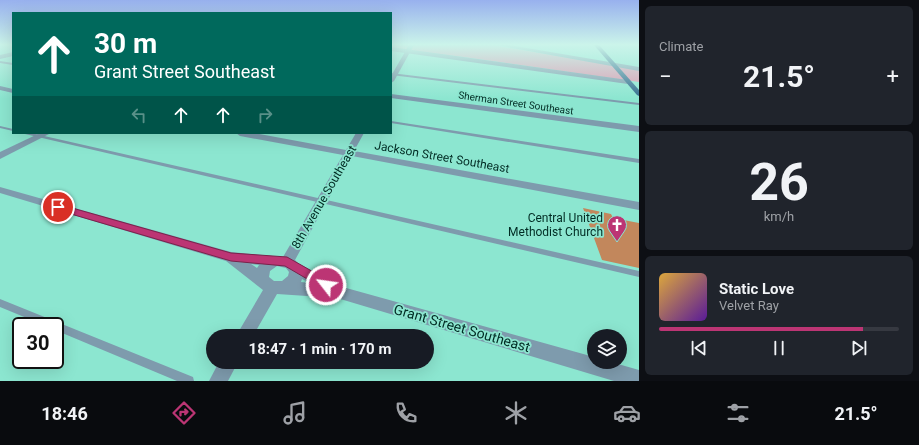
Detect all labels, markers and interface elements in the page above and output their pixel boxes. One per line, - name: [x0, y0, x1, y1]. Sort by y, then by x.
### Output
- text: 30 m: [94, 27, 157, 60]
- icon: ahead: [28, 28, 80, 80]
- text: Climate: [659, 39, 703, 54]
- text: 21.5°: [743, 59, 815, 94]
- text: Grant Street Southeast: [94, 61, 275, 82]
- text: −: [659, 64, 672, 89]
- text: +: [887, 64, 899, 89]
- street label: Sherman Street Southeast: [458, 89, 574, 117]
- icon: left: [128, 104, 150, 126]
- icon: ahead: [170, 104, 192, 126]
- icon: ahead: [212, 104, 234, 126]
- icon: right: [254, 104, 276, 126]
- street label: Jackson Street Southeast: [373, 138, 511, 176]
- street label: 8th Avenue Southeast: [289, 143, 359, 251]
- text: 26: [749, 152, 809, 213]
- pin: [41, 190, 75, 224]
- icon: arrive: [47, 196, 69, 218]
- text: km/h: [764, 209, 794, 224]
- place label: Central United Methodist Church: [508, 211, 603, 239]
- church icon: Central United Methodist Church: [606, 214, 628, 242]
- position arrow: [305, 264, 347, 306]
- text: Static Love: [719, 280, 794, 298]
- text: Velvet Ray: [719, 298, 779, 313]
- street label: Grant Street Southeast: [392, 301, 532, 355]
- speed limit sign: 30: [12, 317, 64, 369]
- map controls: [587, 329, 627, 369]
- button: layers: [587, 329, 627, 369]
- icon: previous: [688, 337, 710, 359]
- icon: pause: [768, 337, 790, 359]
- icon: next: [848, 337, 870, 359]
- text: 18:47 · 1 min · 170 m: [249, 340, 391, 358]
- icon: directions: [170, 399, 198, 427]
- icon: music: [281, 399, 309, 427]
- icon: phone: [392, 399, 420, 427]
- icon: climate: [502, 399, 530, 427]
- icon: car: [613, 399, 641, 427]
- icon: filters: [724, 399, 752, 427]
- text: 18:46: [41, 403, 88, 424]
- text: 21.5°: [834, 403, 878, 424]

